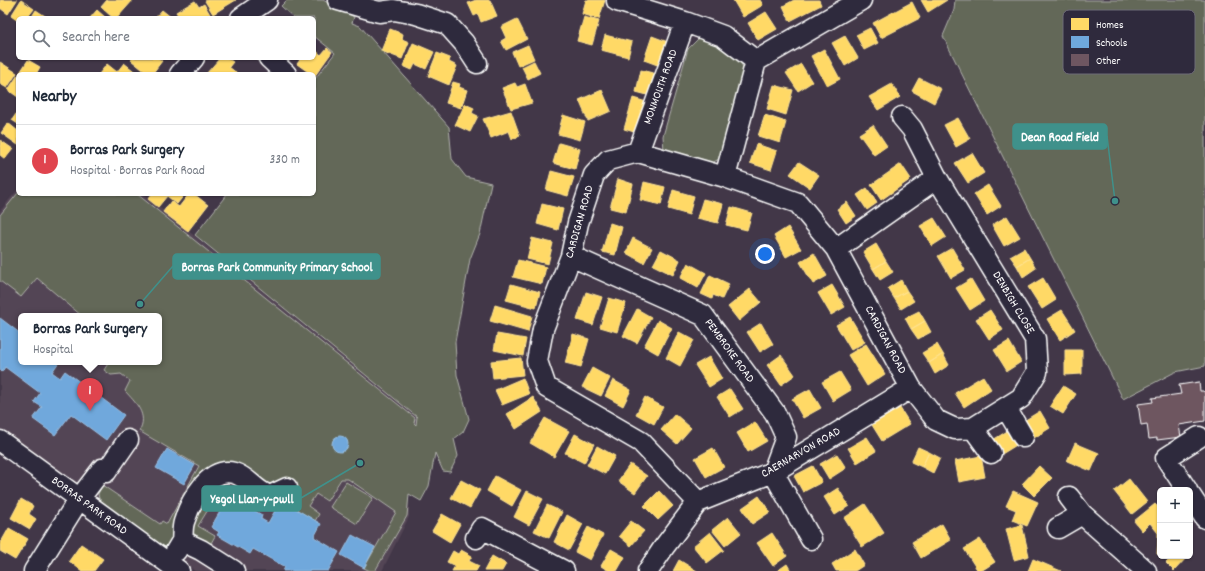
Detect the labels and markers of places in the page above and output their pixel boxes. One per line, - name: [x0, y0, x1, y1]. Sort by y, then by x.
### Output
- callout: Dean Road Field: [1013, 124, 1107, 149]
- callout: Borras Park Community Primary School: [173, 254, 380, 279]
- pin: 1: [77, 378, 103, 411]
- callout: Ysgol Llan-y-pwll: [202, 486, 301, 511]

